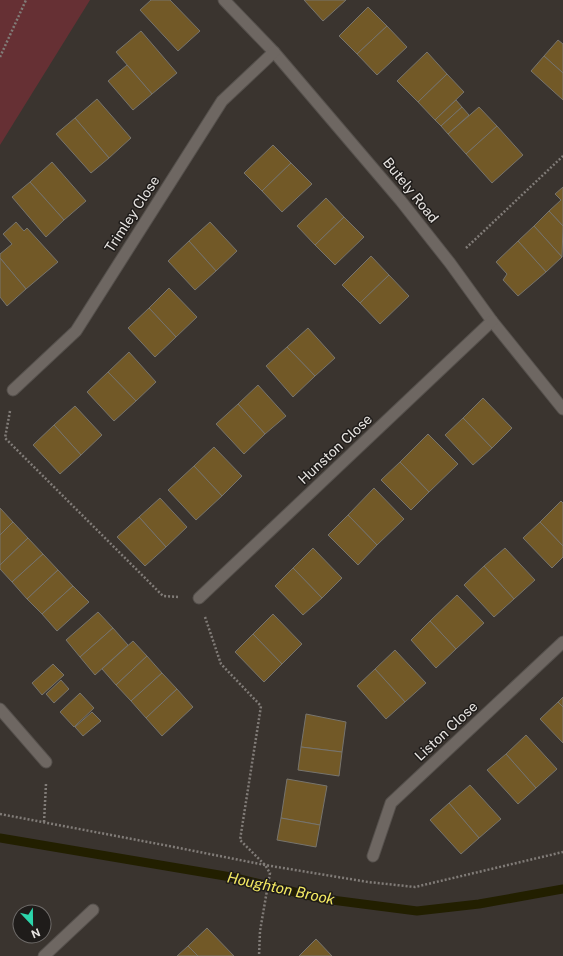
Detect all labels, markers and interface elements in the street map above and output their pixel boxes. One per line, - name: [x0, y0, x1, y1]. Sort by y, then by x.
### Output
- street label: Butely Road: [380, 154, 442, 226]
- street label: Trimley Close: [101, 173, 163, 255]
- street label: Hunston Close: [295, 411, 375, 487]
- street label: Liston Close: [411, 698, 481, 764]
- water label: Houghton Brook: [226, 868, 337, 908]
- north arrow: [12, 904, 52, 944]
- text: N: [30, 926, 42, 940]

